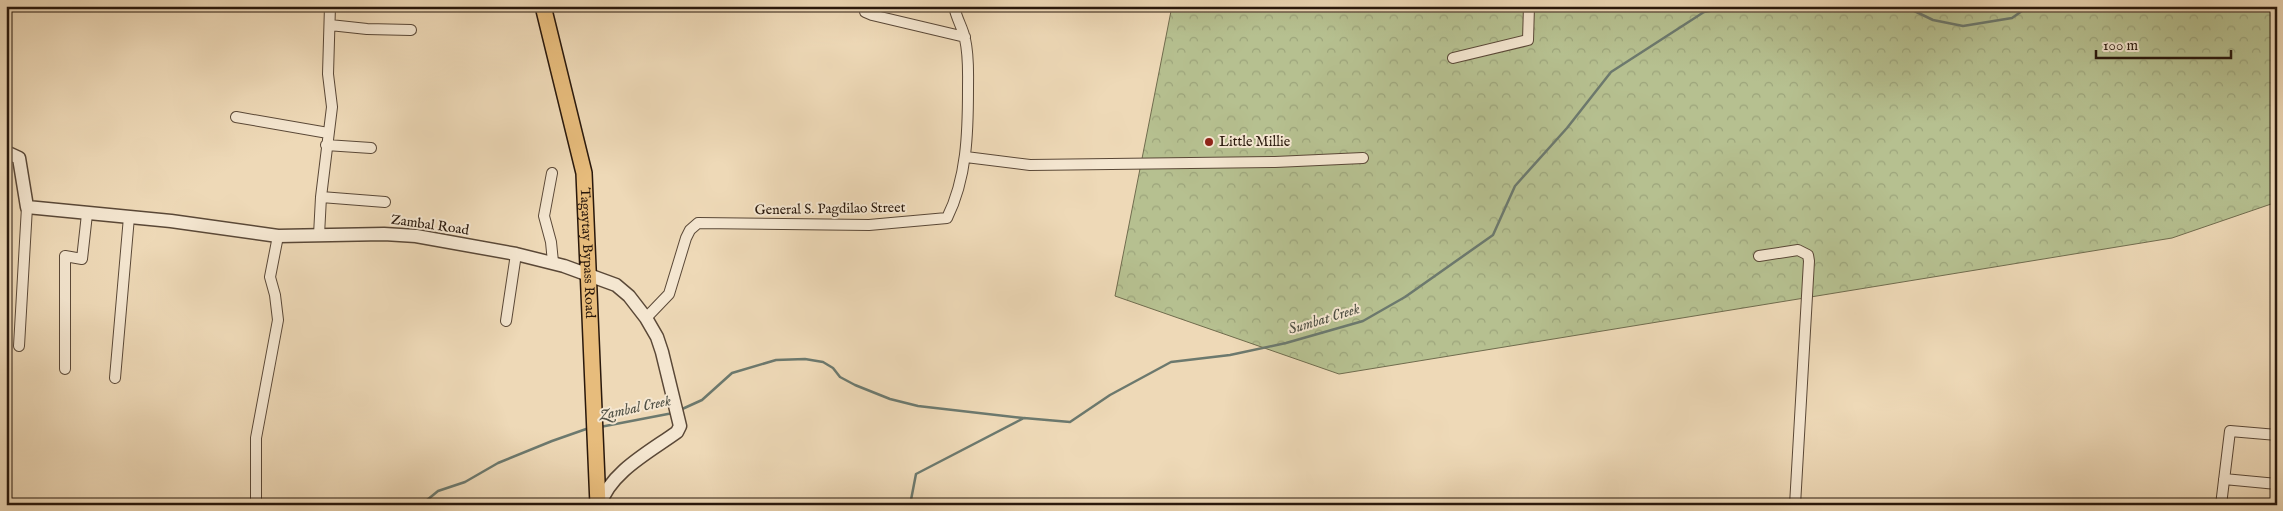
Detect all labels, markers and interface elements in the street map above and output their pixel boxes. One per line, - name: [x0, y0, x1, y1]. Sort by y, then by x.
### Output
- scale bar: [2096, 28, 2230, 60]
- text: 100 m: [2103, 36, 2139, 55]
- place label: Little Millie: [1219, 133, 1291, 151]
- marker: Little Millie: [1203, 136, 1215, 148]
- street label: Tagaytay Bypass Road: [576, 187, 599, 319]
- street label: General S. Pagdilao Street: [754, 199, 906, 219]
- street label: Zambal Road: [390, 211, 471, 239]
- water label: Sumbat Creek: [1286, 299, 1362, 339]
- water label: Zambal Creek: [595, 391, 673, 426]

